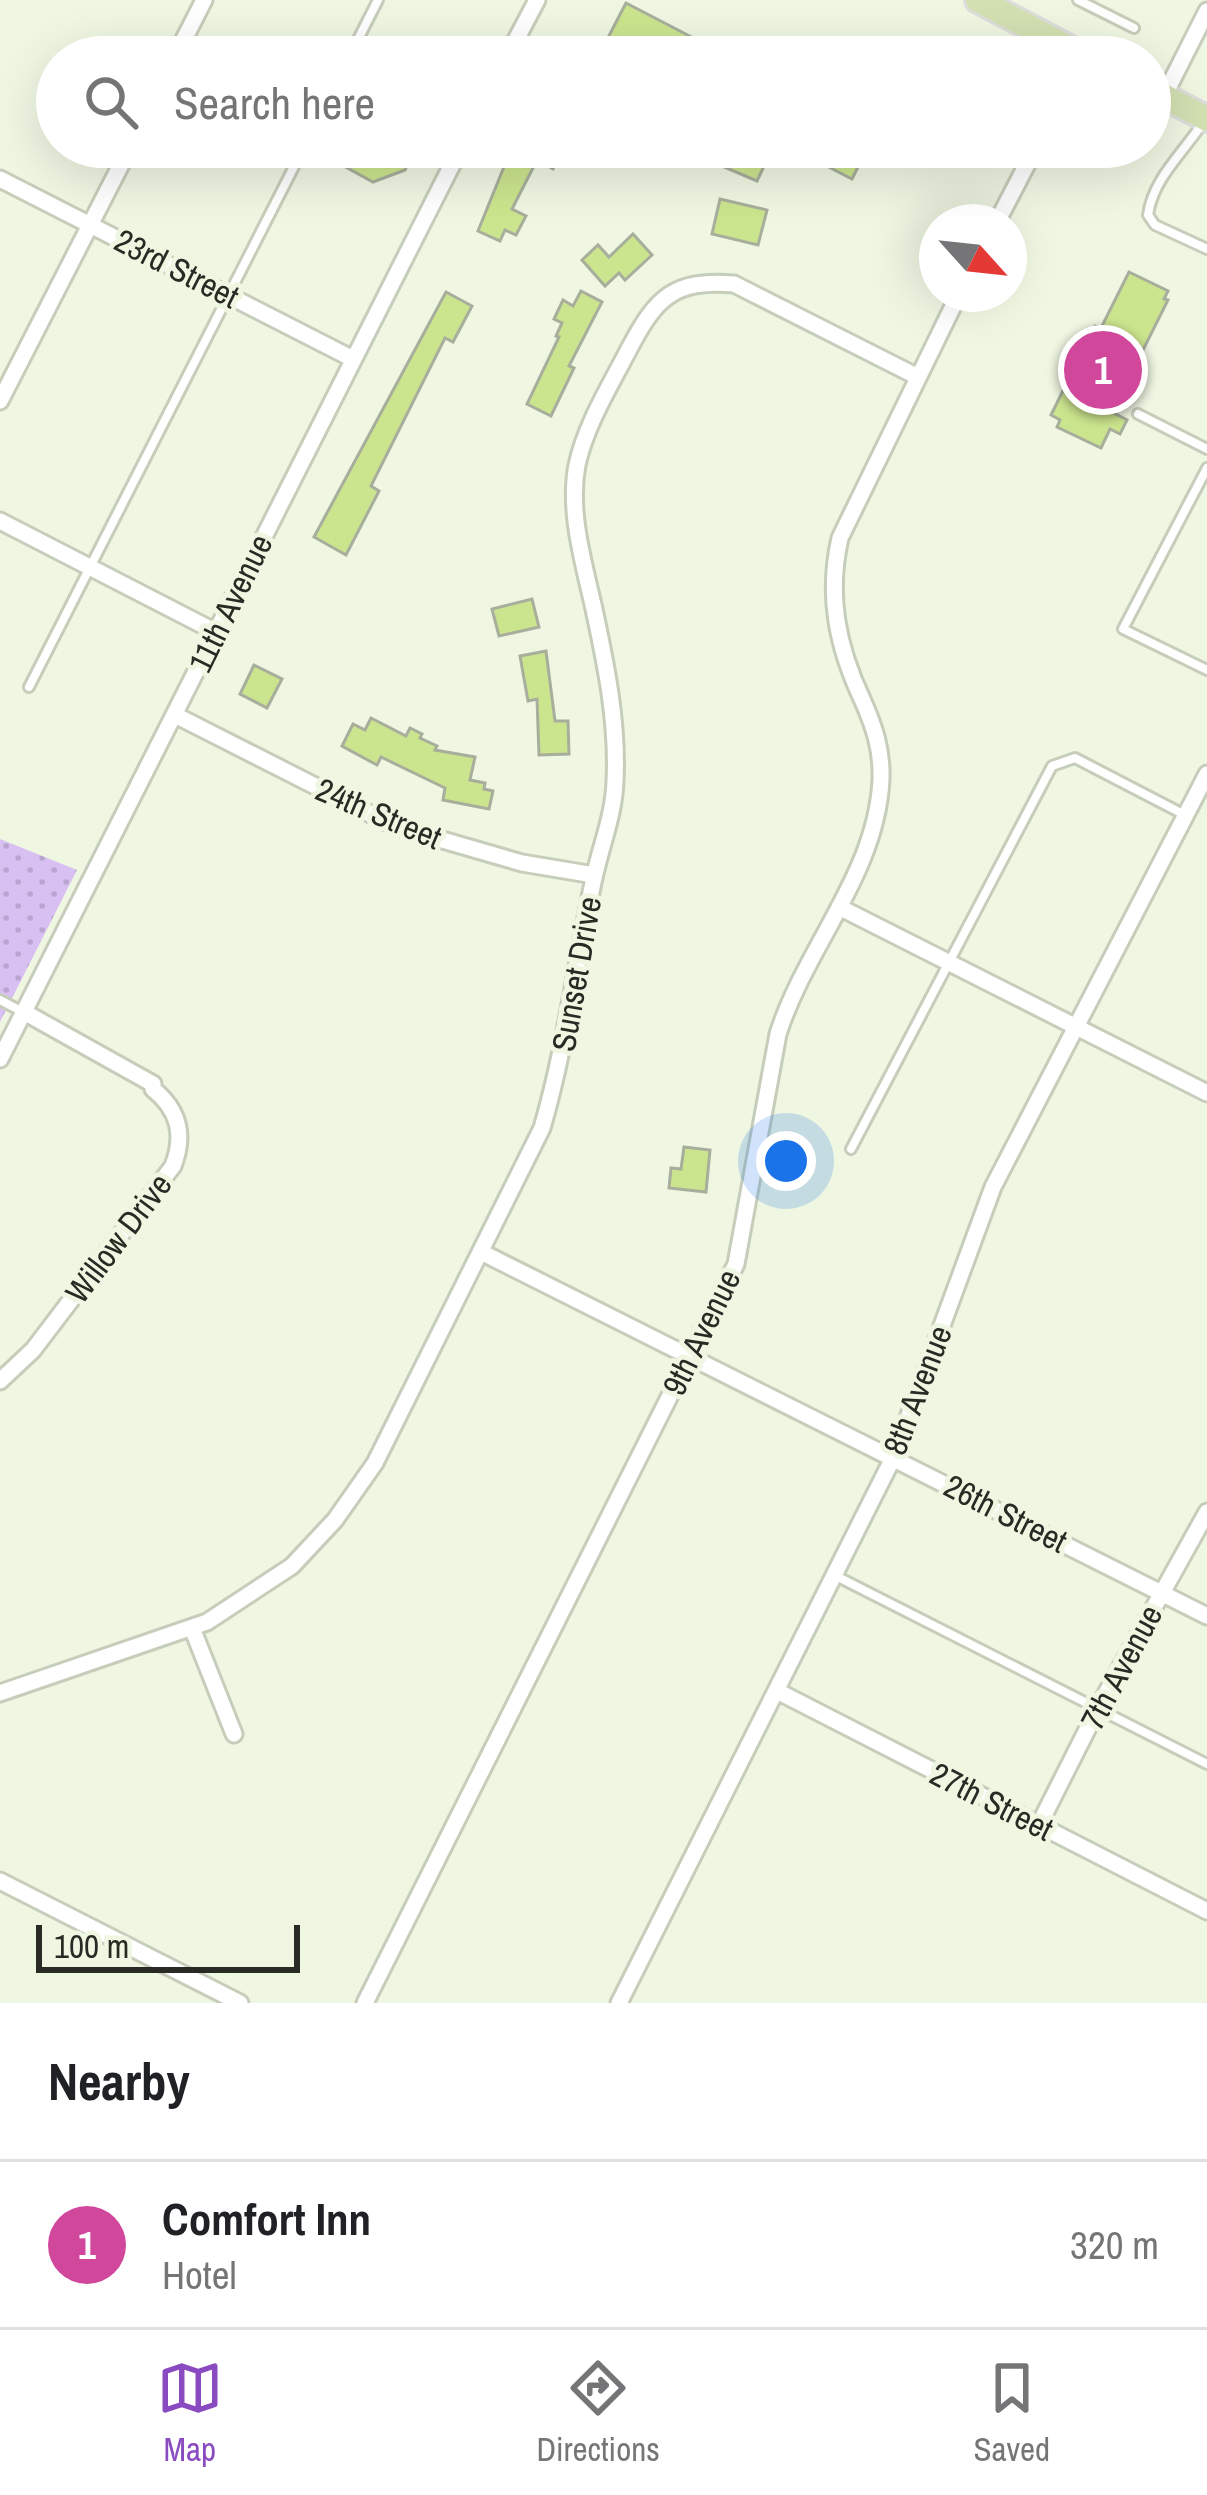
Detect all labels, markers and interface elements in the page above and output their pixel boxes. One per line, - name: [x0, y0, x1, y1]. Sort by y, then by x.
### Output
- search box: [36, 36, 1171, 168]
- icon: search: [78, 69, 144, 135]
- text: Search here: [174, 72, 375, 133]
- north arrow: [919, 204, 1027, 312]
- street label: 23rd Street: [107, 218, 247, 318]
- pin: 1: [1064, 325, 1142, 415]
- street label: 11th Avenue: [178, 527, 282, 679]
- street label: 24th Street: [309, 767, 449, 859]
- street label: Sunset Drive: [541, 893, 611, 1055]
- your location: [756, 1131, 816, 1191]
- street label: Willow Drive: [55, 1164, 181, 1312]
- street label: 9th Avenue: [652, 1262, 750, 1402]
- street label: 8th Avenue: [872, 1319, 962, 1461]
- street label: 26th Street: [937, 1463, 1075, 1563]
- street label: 7th Avenue: [1070, 1597, 1172, 1737]
- street label: 27th Street: [923, 1751, 1061, 1851]
- scale bar: [36, 1919, 300, 1972]
- text: 100 m: [54, 1924, 129, 1968]
- text: Nearby: [48, 2047, 190, 2116]
- text: Comfort Inn: [162, 2188, 371, 2249]
- text: 1: [78, 2219, 96, 2271]
- text: 320 m: [1070, 2219, 1159, 2271]
- text: Hotel: [162, 2249, 237, 2301]
- tab: Map: [157, 2355, 223, 2471]
- tab: Directions: [536, 2355, 660, 2471]
- tab: Saved: [973, 2355, 1050, 2471]

